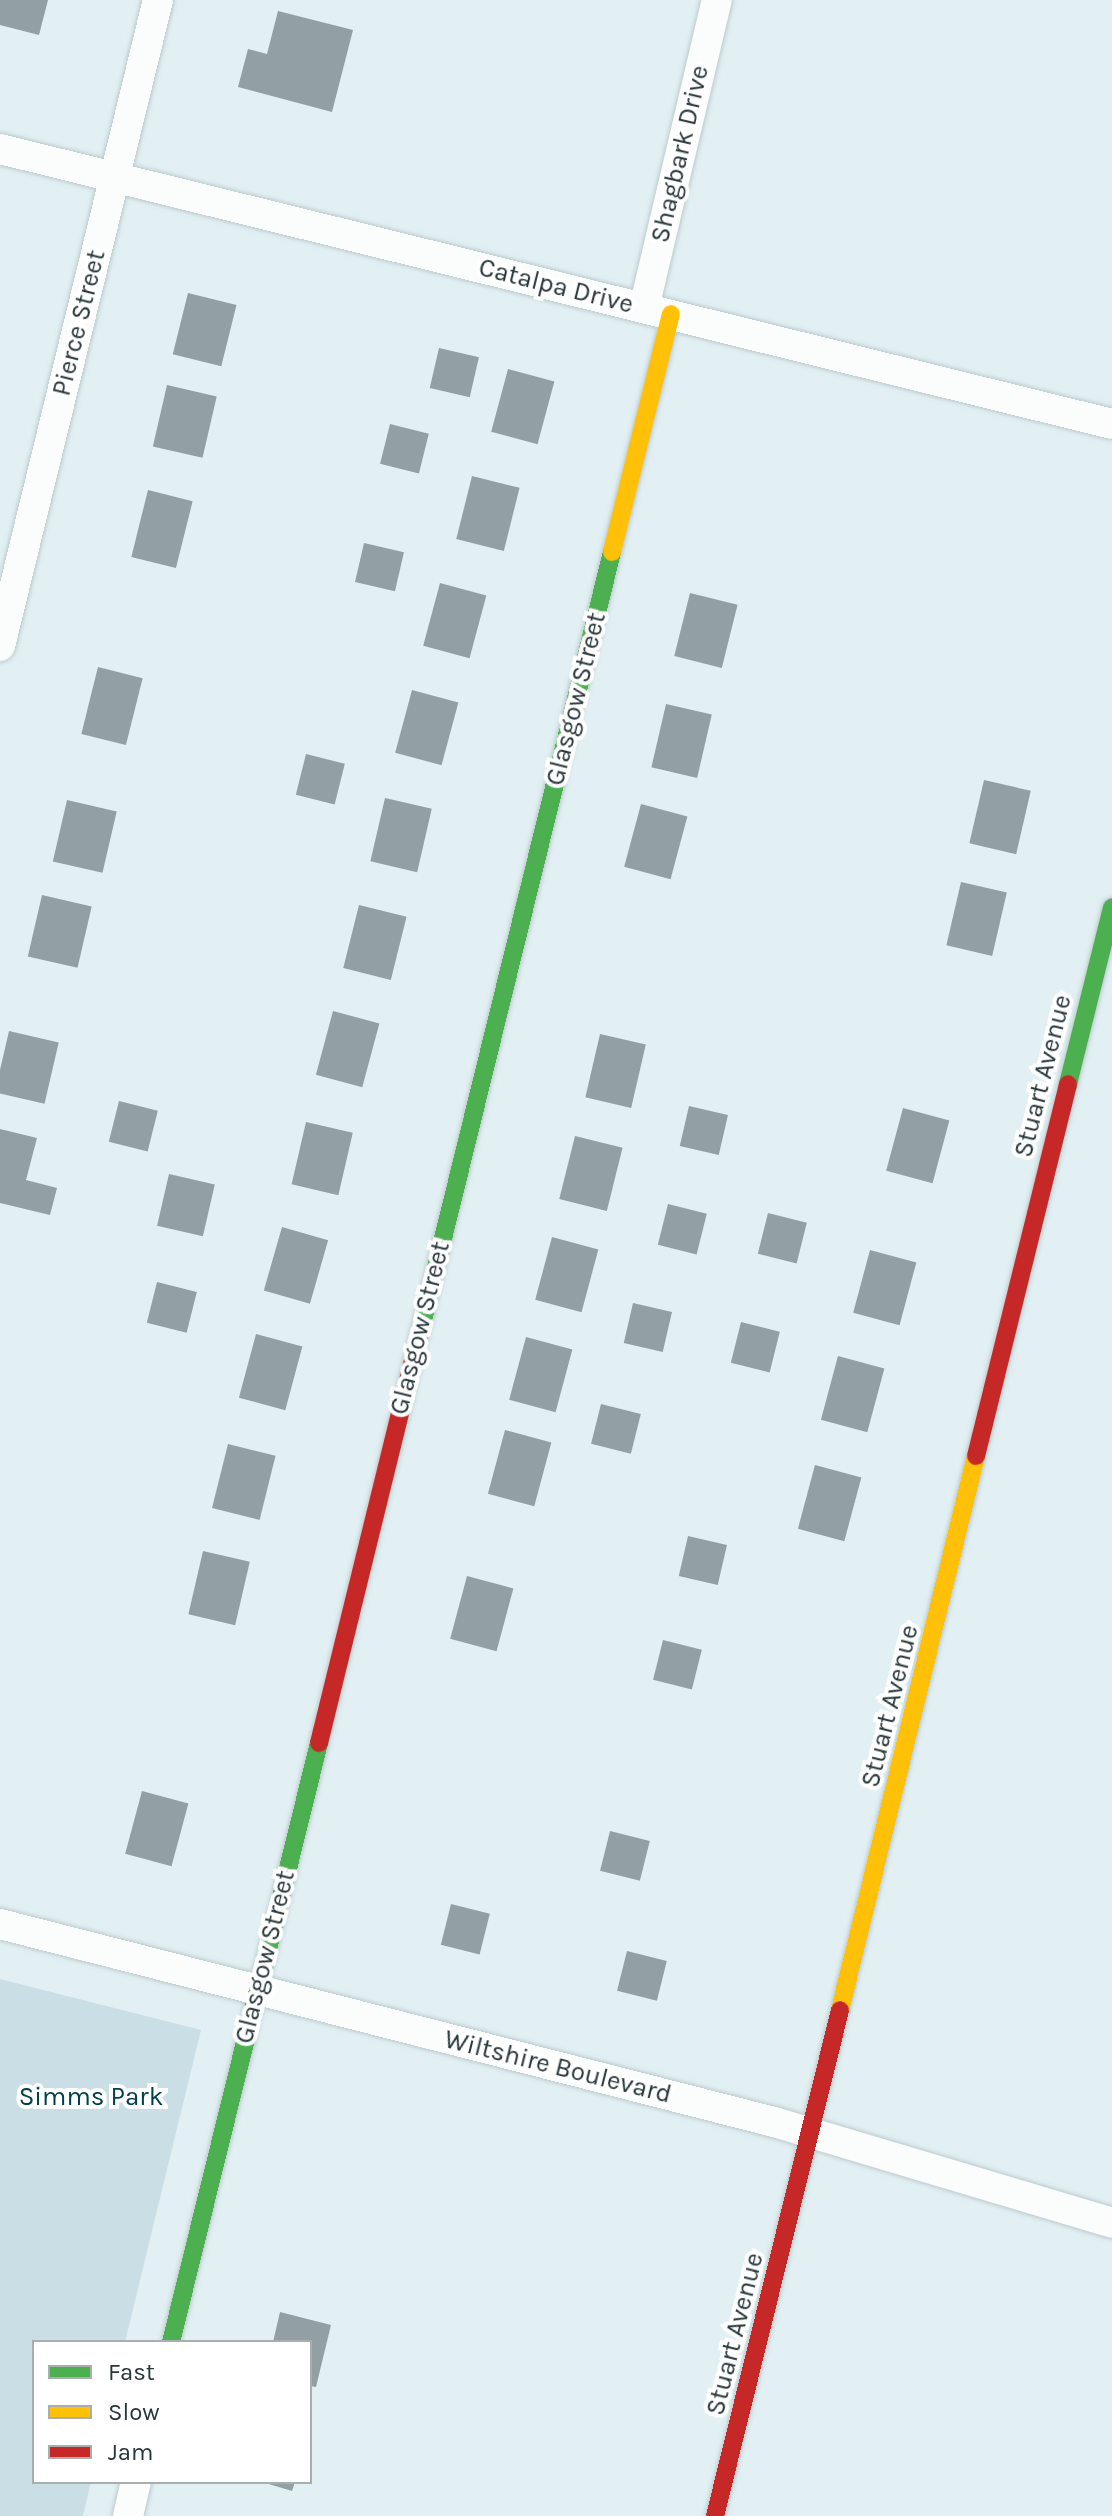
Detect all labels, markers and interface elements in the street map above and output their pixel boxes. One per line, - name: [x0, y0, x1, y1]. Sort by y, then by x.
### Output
- street label: Shagbark Drive: [644, 62, 716, 246]
- street label: Pierce Street: [46, 247, 112, 399]
- street label: Catalpa Drive: [476, 252, 636, 320]
- street label: Glasgow Street: [539, 609, 613, 789]
- street label: Stuart Avenue: [1008, 991, 1078, 1161]
- street label: Glasgow Street: [383, 1238, 457, 1418]
- street label: Stuart Avenue: [855, 1621, 925, 1791]
- street label: Glasgow Street: [228, 1867, 302, 2047]
- street label: Wiltshire Boulevard: [441, 2024, 675, 2110]
- park label: Simms Park: [19, 2081, 163, 2113]
- street label: Stuart Avenue: [700, 2249, 770, 2419]
- legend: [32, 2340, 312, 2484]
- text: Fast: [108, 2358, 155, 2386]
- text: Slow: [108, 2398, 160, 2426]
- text: Jam: [108, 2438, 153, 2466]

